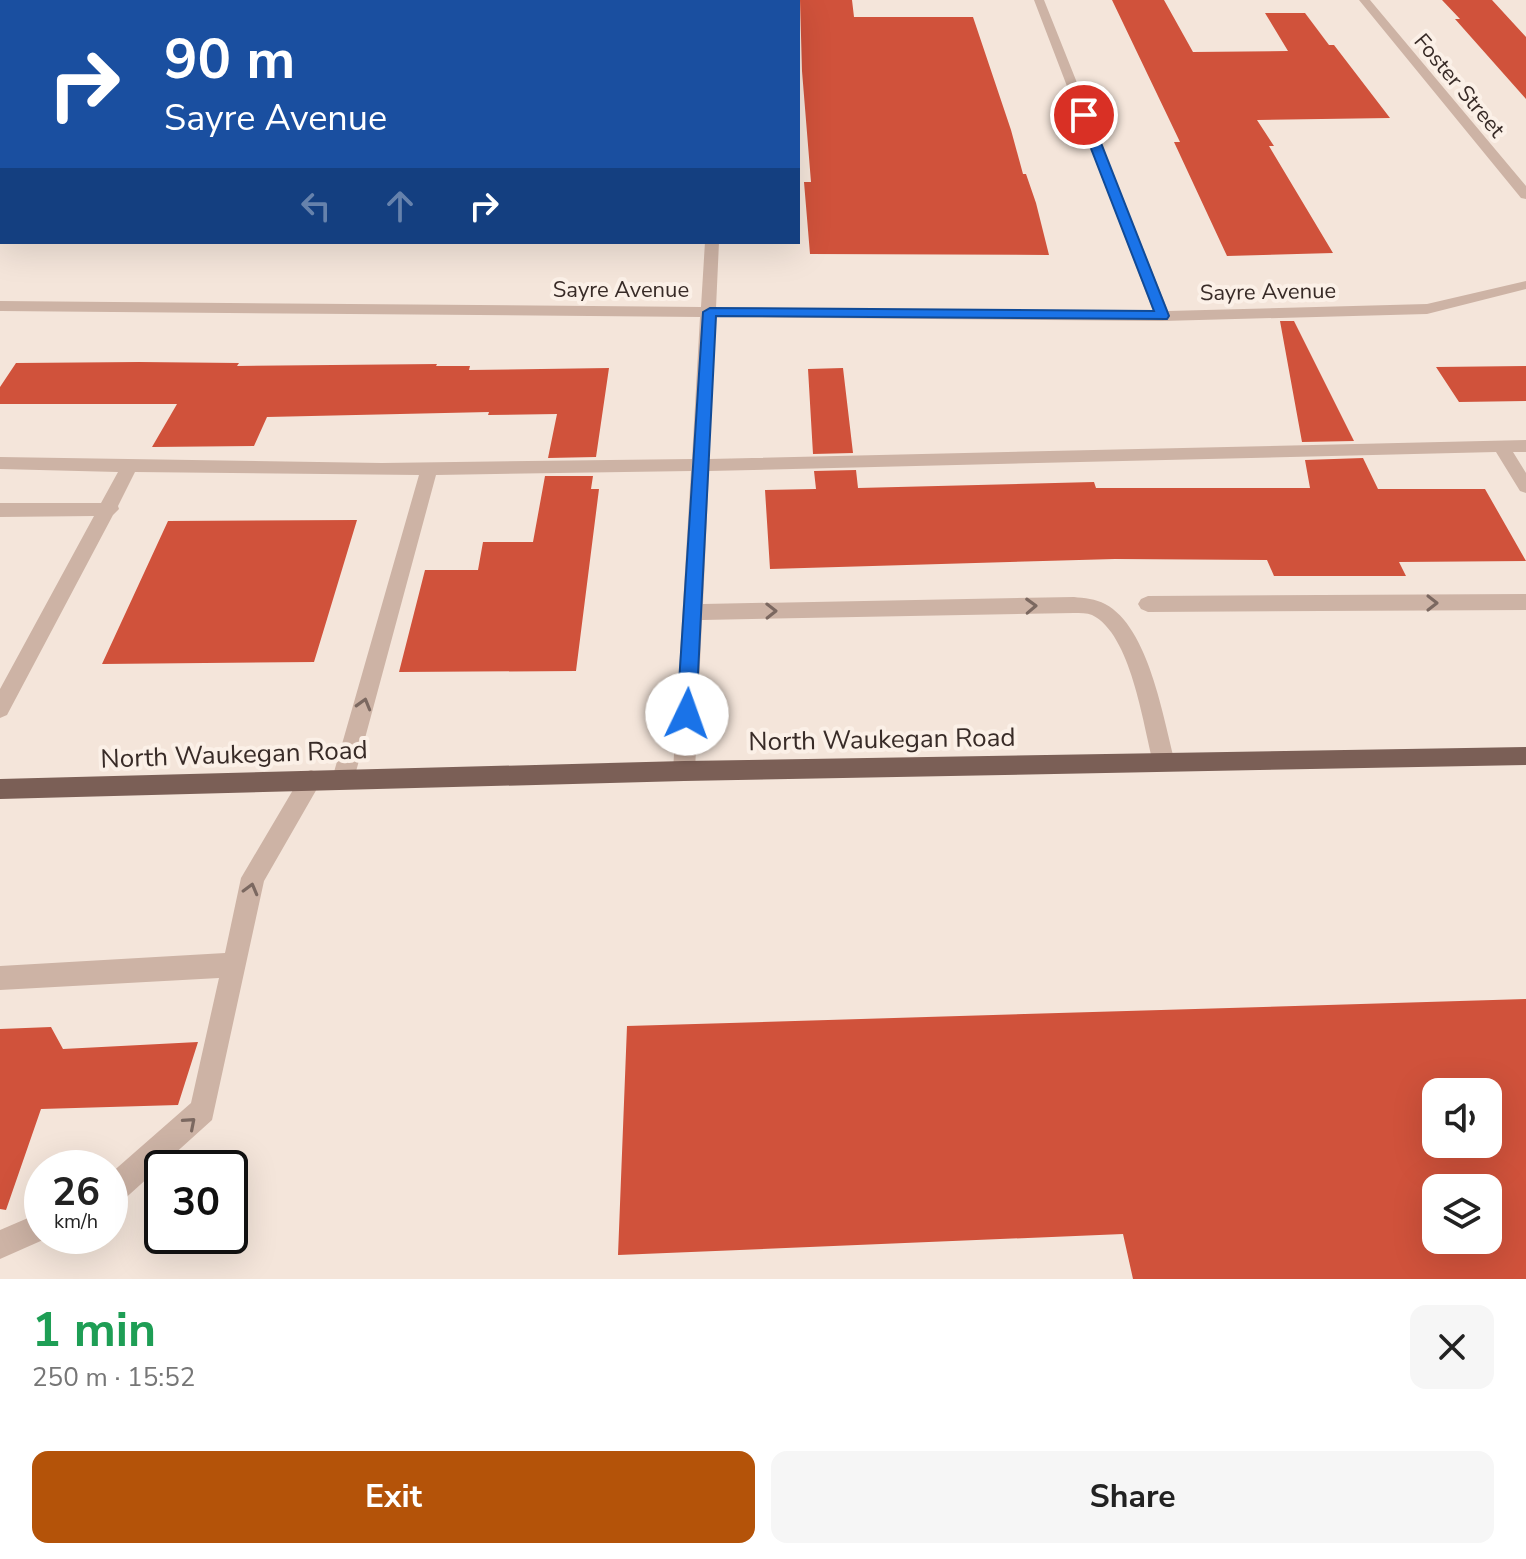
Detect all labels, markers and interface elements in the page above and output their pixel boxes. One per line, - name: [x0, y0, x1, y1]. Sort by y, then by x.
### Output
- text: 90 m: [164, 21, 295, 98]
- street label: Foster Street: [1407, 27, 1512, 144]
- icon: right: [32, 32, 136, 136]
- pin: [1050, 81, 1118, 149]
- icon: arrive: [1062, 93, 1106, 137]
- text: Sayre Avenue: [164, 94, 387, 143]
- icon: left: [294, 184, 338, 228]
- icon: ahead: [378, 184, 422, 228]
- icon: right: [462, 184, 506, 228]
- street label: Sayre Avenue: [553, 275, 689, 305]
- street label: Sayre Avenue: [1200, 276, 1336, 308]
- one-way arrow: [1426, 594, 1439, 612]
- one-way arrow: [1025, 597, 1038, 615]
- one-way arrow: [765, 602, 778, 620]
- position arrow: [645, 672, 729, 756]
- one-way arrow: [355, 698, 371, 712]
- street label: North Waukegan Road: [748, 720, 1016, 759]
- street label: North Waukegan Road: [100, 732, 368, 777]
- one-way arrow: [242, 882, 259, 896]
- map controls: [1422, 1078, 1502, 1254]
- button: sound: [1422, 1078, 1502, 1158]
- one-way arrow: [180, 1118, 195, 1132]
- speed limit sign: 30: [144, 1150, 248, 1254]
- text: 26: [52, 1165, 100, 1219]
- button: layers: [1422, 1174, 1502, 1254]
- text: km/h: [54, 1208, 98, 1235]
- text: 1 min: [32, 1297, 156, 1363]
- button: close: [1410, 1305, 1494, 1389]
- text: 250 m · 15:52: [32, 1360, 195, 1395]
- button: Exit: [32, 1451, 755, 1543]
- button: Share: [771, 1451, 1494, 1543]

